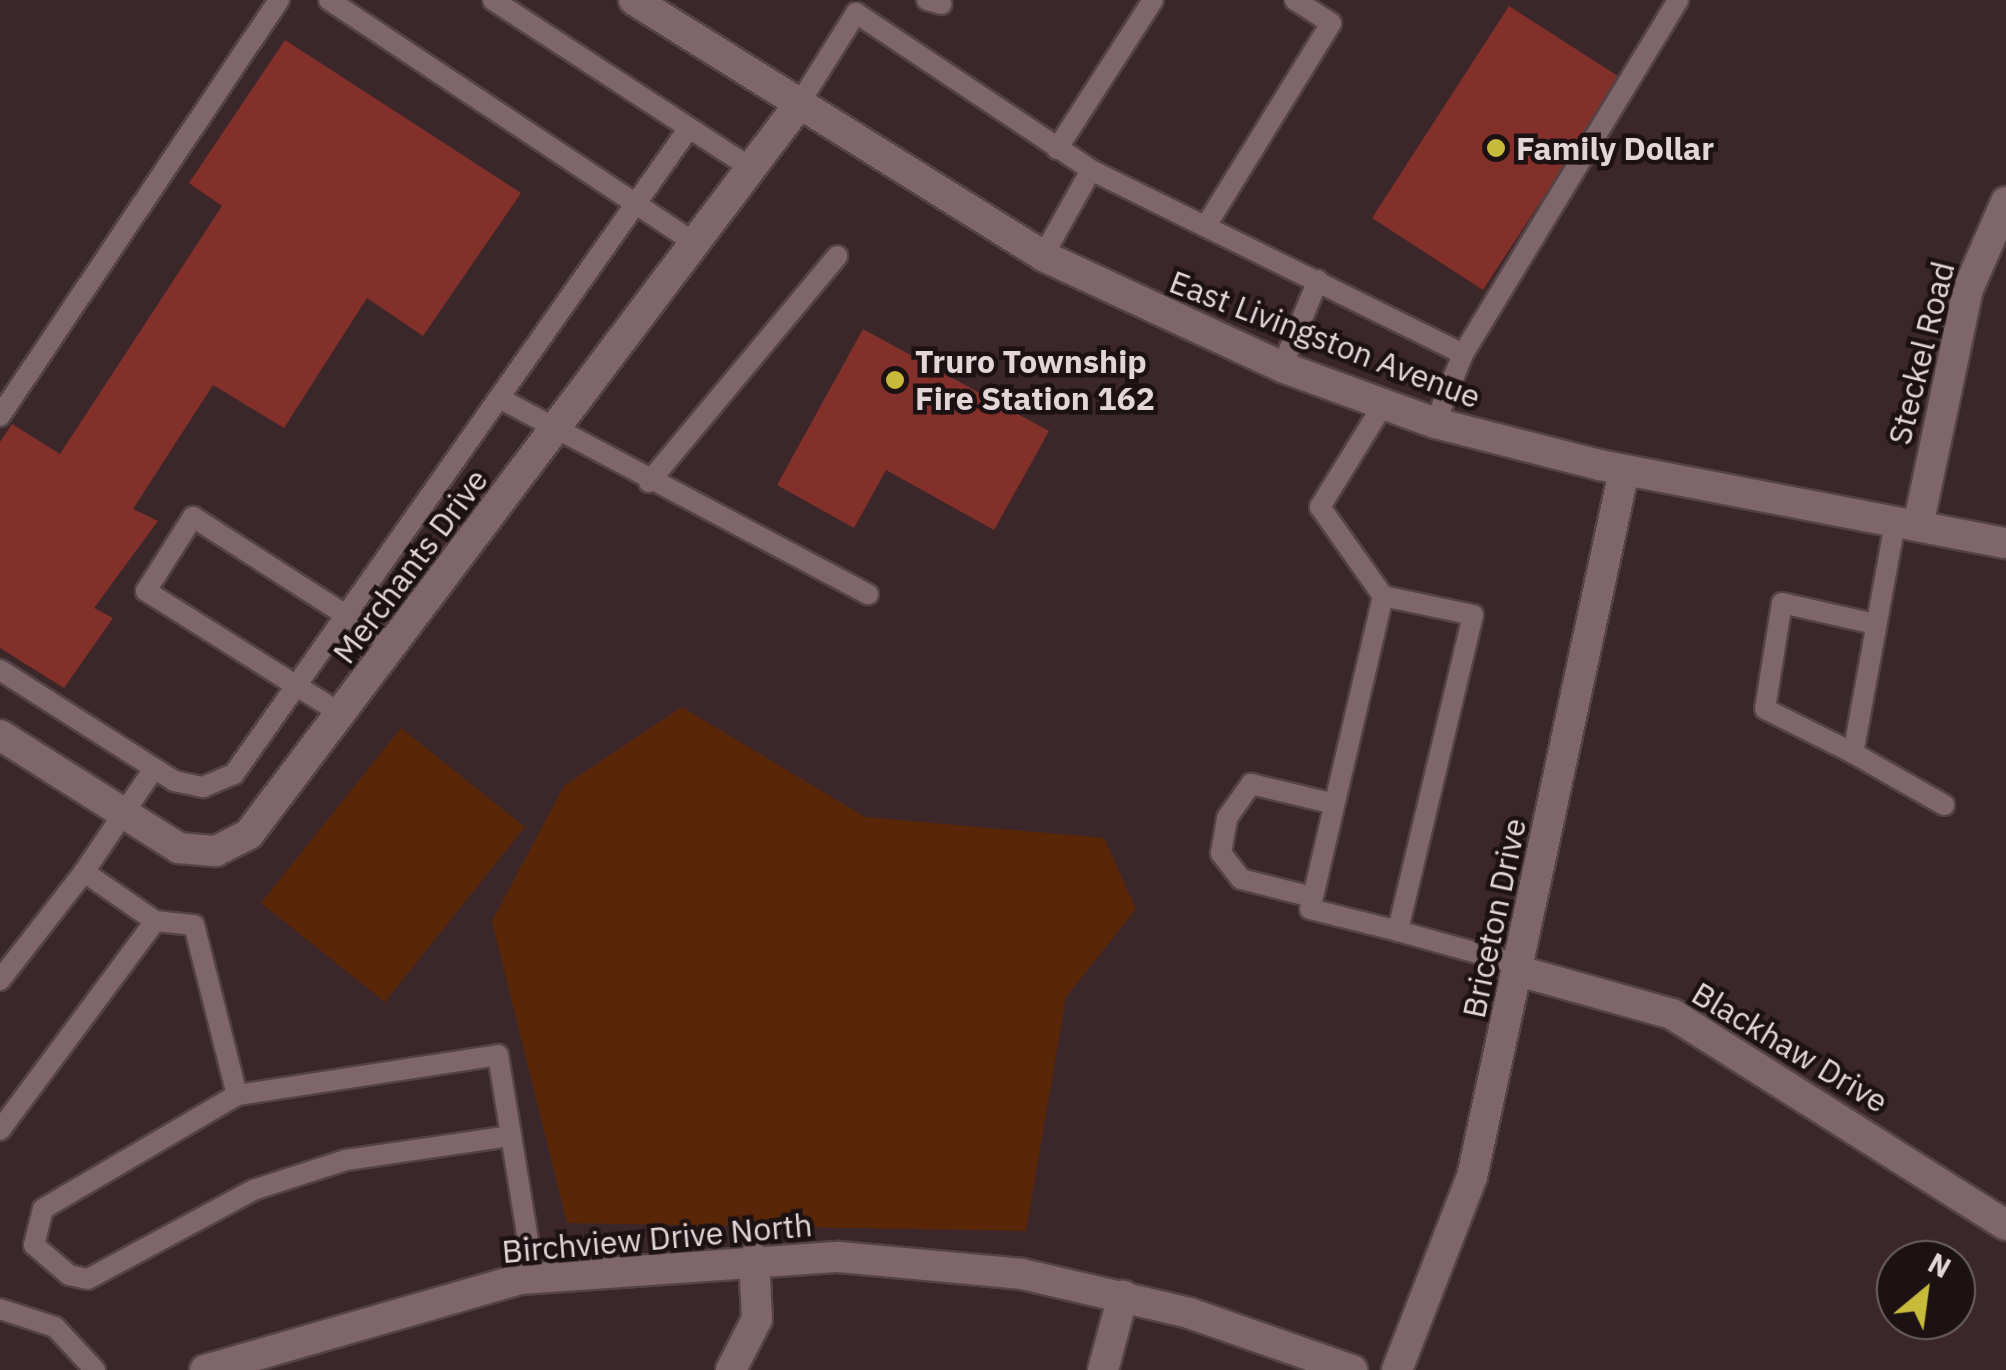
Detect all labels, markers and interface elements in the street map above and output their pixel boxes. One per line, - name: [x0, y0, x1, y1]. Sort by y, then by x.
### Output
- place label: Family Dollar: [1516, 129, 1714, 167]
- marker: Family Dollar: [1485, 137, 1507, 159]
- street label: Steckel Road: [1880, 258, 1962, 448]
- street label: East Livingston Avenue: [1164, 262, 1486, 416]
- place label: Truro Township Fire Station 162: [915, 343, 1155, 418]
- marker: Truro Township Fire Station 162: [884, 369, 906, 391]
- street label: Merchants Drive: [324, 461, 496, 671]
- street label: Briceton Drive: [1454, 815, 1534, 1021]
- street label: Blackhaw Drive: [1685, 974, 1895, 1120]
- street label: Birchview Drive North: [500, 1205, 814, 1271]
- north arrow: [1876, 1240, 1976, 1340]
- text: N: [1922, 1244, 1958, 1286]

